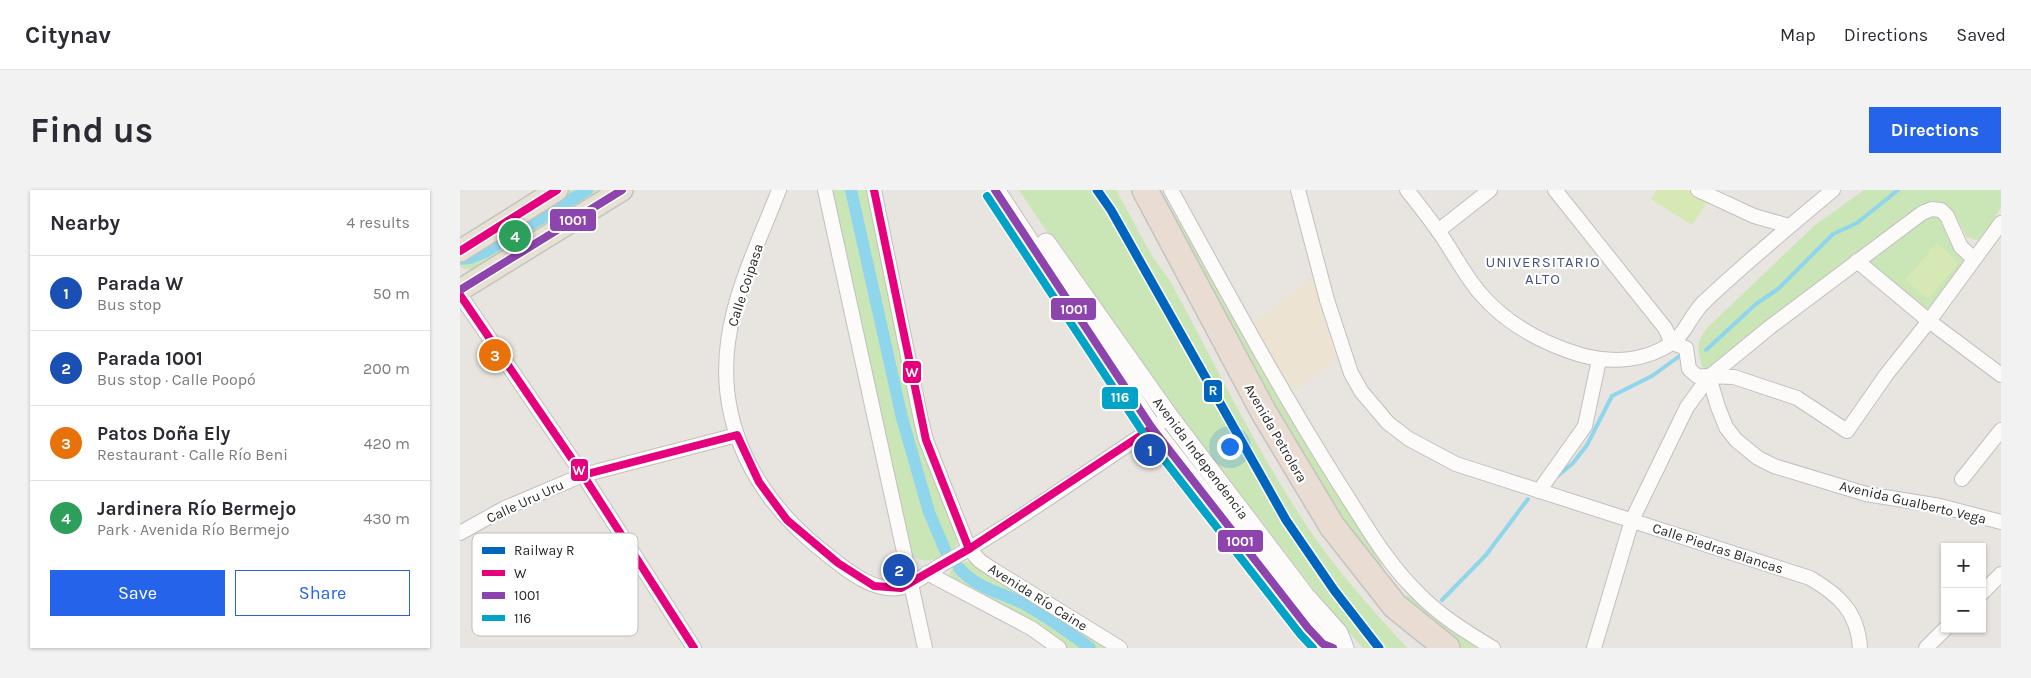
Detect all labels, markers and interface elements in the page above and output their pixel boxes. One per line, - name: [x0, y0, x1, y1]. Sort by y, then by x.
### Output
- text: Citynav: [25, 21, 111, 49]
- text: Map: [1780, 24, 1816, 46]
- text: Directions: [1844, 24, 1928, 46]
- text: Saved: [1956, 24, 2006, 46]
- button: Directions: [1869, 107, 2001, 153]
- text: Find us: [30, 110, 153, 151]
- line badge: 1001: [549, 208, 597, 232]
- text: Nearby: [50, 211, 120, 235]
- text: 1001: [559, 212, 587, 229]
- text: 4 results: [346, 213, 410, 232]
- pin: 4: [499, 217, 531, 255]
- street label: Calle Coipasa: [724, 242, 767, 329]
- district label: UNIVERSITARIO ALTO: [1485, 253, 1601, 288]
- text: Parada W: [97, 273, 183, 295]
- text: 1: [63, 284, 69, 303]
- text: 50 m: [373, 284, 410, 303]
- text: Bus stop: [97, 295, 161, 314]
- line badge: 1001: [1050, 297, 1097, 321]
- text: 1001: [1060, 301, 1088, 318]
- pin: 3: [479, 336, 511, 374]
- text: Parada 1001: [97, 348, 203, 370]
- text: 2: [61, 359, 71, 378]
- text: 200 m: [363, 359, 410, 378]
- line badge: W: [902, 360, 922, 384]
- text: W: [905, 364, 919, 381]
- text: Bus stop · Calle Poopó: [97, 370, 256, 389]
- line badge: R: [1203, 379, 1223, 403]
- street label: Avenida Petrolera: [1241, 381, 1311, 485]
- text: R: [1208, 382, 1218, 399]
- line badge: 116: [1101, 386, 1139, 410]
- text: 116: [1111, 389, 1129, 406]
- street label: Avenida Independencia: [1149, 394, 1252, 523]
- text: Patos Doña Ely: [97, 423, 230, 445]
- pin: 1: [1134, 431, 1166, 469]
- text: 3: [61, 434, 71, 453]
- text: 420 m: [364, 434, 410, 453]
- your location: [1217, 434, 1243, 460]
- text: Restaurant · Calle Río Beni: [97, 445, 288, 464]
- line badge: W: [570, 458, 589, 482]
- text: W: [572, 462, 586, 479]
- street label: Calle Uru Uru: [484, 476, 567, 527]
- street label: Avenida Gualberto Vega: [1838, 477, 1988, 528]
- text: Jardinera Río Bermejo: [97, 498, 296, 520]
- text: 4: [61, 509, 71, 528]
- text: 430 m: [363, 509, 410, 528]
- street label: Calle Piedras Blancas: [1650, 519, 1785, 578]
- text: Park · Avenida Río Bermejo: [97, 520, 290, 539]
- line badge: 1001: [1217, 529, 1264, 553]
- legend: [472, 533, 638, 636]
- text: 1001: [1226, 533, 1254, 550]
- text: Railway R: [514, 542, 575, 559]
- map controls: [1941, 543, 1986, 633]
- button: +: [1941, 543, 1986, 588]
- pin: 2: [883, 551, 915, 589]
- street label: Avenida Río Caine: [985, 560, 1090, 635]
- text: W: [514, 565, 527, 582]
- button: Save: [50, 570, 225, 616]
- button: Share: [235, 570, 410, 616]
- text: 1001: [514, 587, 540, 604]
- button: −: [1941, 588, 1986, 633]
- text: 116: [514, 610, 531, 627]

